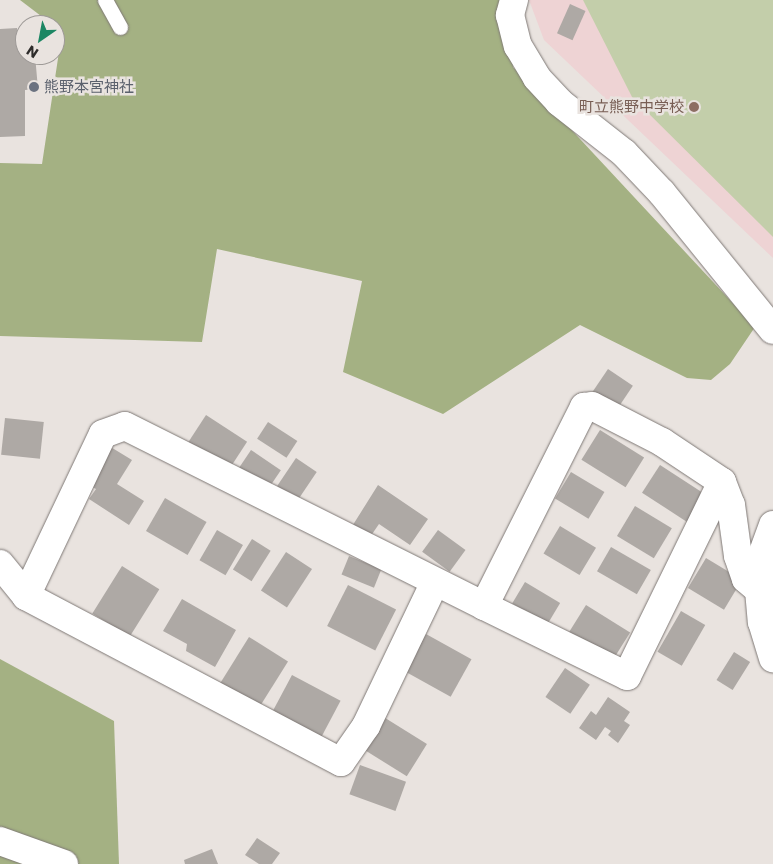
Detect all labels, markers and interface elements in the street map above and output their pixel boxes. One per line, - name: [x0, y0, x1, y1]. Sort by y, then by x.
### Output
- north arrow: [15, 15, 65, 65]
- text: N: [23, 40, 42, 63]
- place label: 熊野本宮神社: [44, 78, 134, 96]
- marker: 熊野本宮神社: [28, 81, 40, 93]
- place label: 町立熊野中学校: [579, 98, 684, 116]
- marker: 町立熊野中学校: [688, 101, 700, 113]

